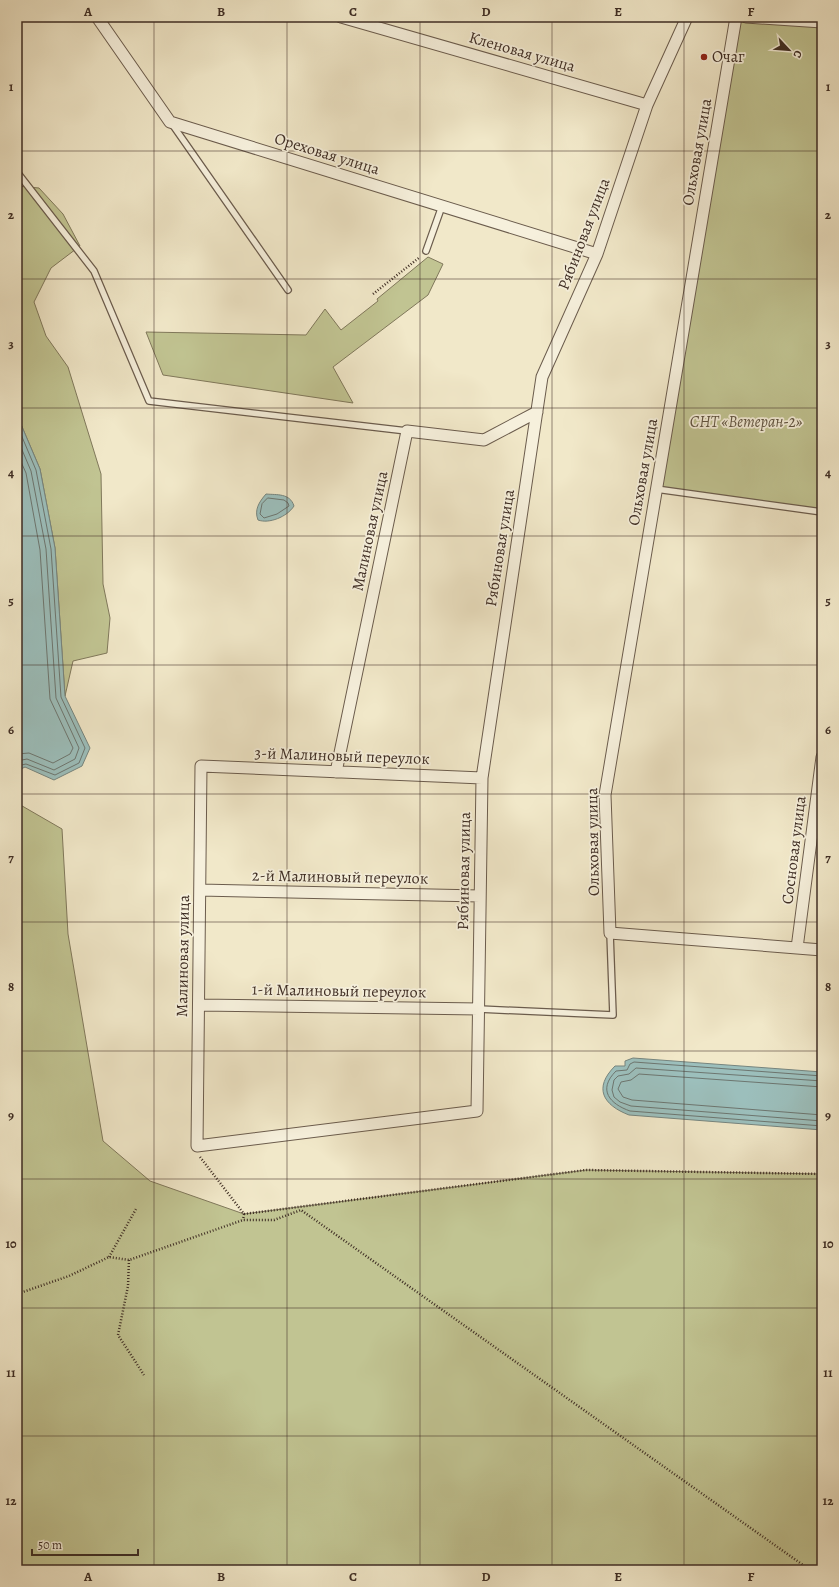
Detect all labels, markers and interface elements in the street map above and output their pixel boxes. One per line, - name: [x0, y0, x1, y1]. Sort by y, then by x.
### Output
- text: A: [83, 3, 93, 20]
- text: B: [217, 3, 225, 20]
- text: C: [349, 3, 357, 20]
- text: D: [481, 3, 491, 20]
- text: E: [614, 3, 622, 20]
- text: F: [748, 3, 755, 20]
- street label: Кленовая улица: [466, 26, 578, 78]
- north arrow: [769, 30, 809, 70]
- place label: Очаг: [712, 46, 745, 68]
- text: С: [789, 48, 806, 61]
- marker: Очаг: [699, 52, 709, 62]
- text: 1: [9, 78, 14, 95]
- text: 1: [826, 78, 831, 95]
- street label: Ольховая улица: [677, 96, 717, 207]
- street label: Ореховая улица: [272, 128, 383, 181]
- street label: Рябиновая улица: [553, 174, 616, 293]
- text: 2: [8, 206, 15, 223]
- text: 2: [825, 206, 832, 223]
- text: 3: [8, 335, 14, 352]
- text: 3: [825, 335, 831, 352]
- park label: СНТ «Ветеран-2»: [690, 411, 803, 433]
- street label: Ольховая улица: [623, 416, 663, 527]
- text: 4: [8, 464, 14, 481]
- text: 4: [825, 464, 831, 481]
- street label: Малиновая улица: [347, 468, 394, 593]
- street label: Рябиновая улица: [480, 487, 520, 608]
- text: 5: [8, 592, 14, 609]
- text: 5: [825, 592, 831, 609]
- text: 6: [8, 721, 14, 738]
- text: 6: [825, 721, 831, 738]
- street label: 3-й Малиновый переулок: [254, 742, 430, 770]
- street label: Ольховая улица: [581, 787, 605, 896]
- street label: Сосновая улица: [776, 794, 812, 905]
- street label: Рябиновая улица: [452, 811, 476, 930]
- text: 7: [8, 849, 14, 866]
- text: 7: [825, 849, 831, 866]
- street label: 2-й Малиновый переулок: [252, 864, 428, 890]
- street label: Малиновая улица: [171, 894, 195, 1017]
- text: 8: [8, 978, 14, 995]
- street label: 1-й Малиновый переулок: [252, 978, 426, 1004]
- text: 8: [825, 978, 831, 995]
- text: 9: [8, 1107, 14, 1124]
- text: 9: [825, 1107, 831, 1124]
- text: 10: [5, 1235, 17, 1252]
- text: 10: [822, 1235, 834, 1252]
- text: 11: [6, 1364, 16, 1381]
- text: 11: [823, 1364, 833, 1381]
- text: 12: [6, 1492, 17, 1509]
- text: 12: [823, 1492, 834, 1509]
- scale bar: [32, 1531, 138, 1557]
- text: 50 m: [38, 1537, 62, 1553]
- text: A: [83, 1568, 93, 1585]
- text: B: [217, 1568, 225, 1585]
- text: C: [349, 1568, 357, 1585]
- text: D: [481, 1568, 491, 1585]
- text: E: [614, 1568, 622, 1585]
- text: F: [748, 1568, 755, 1585]

